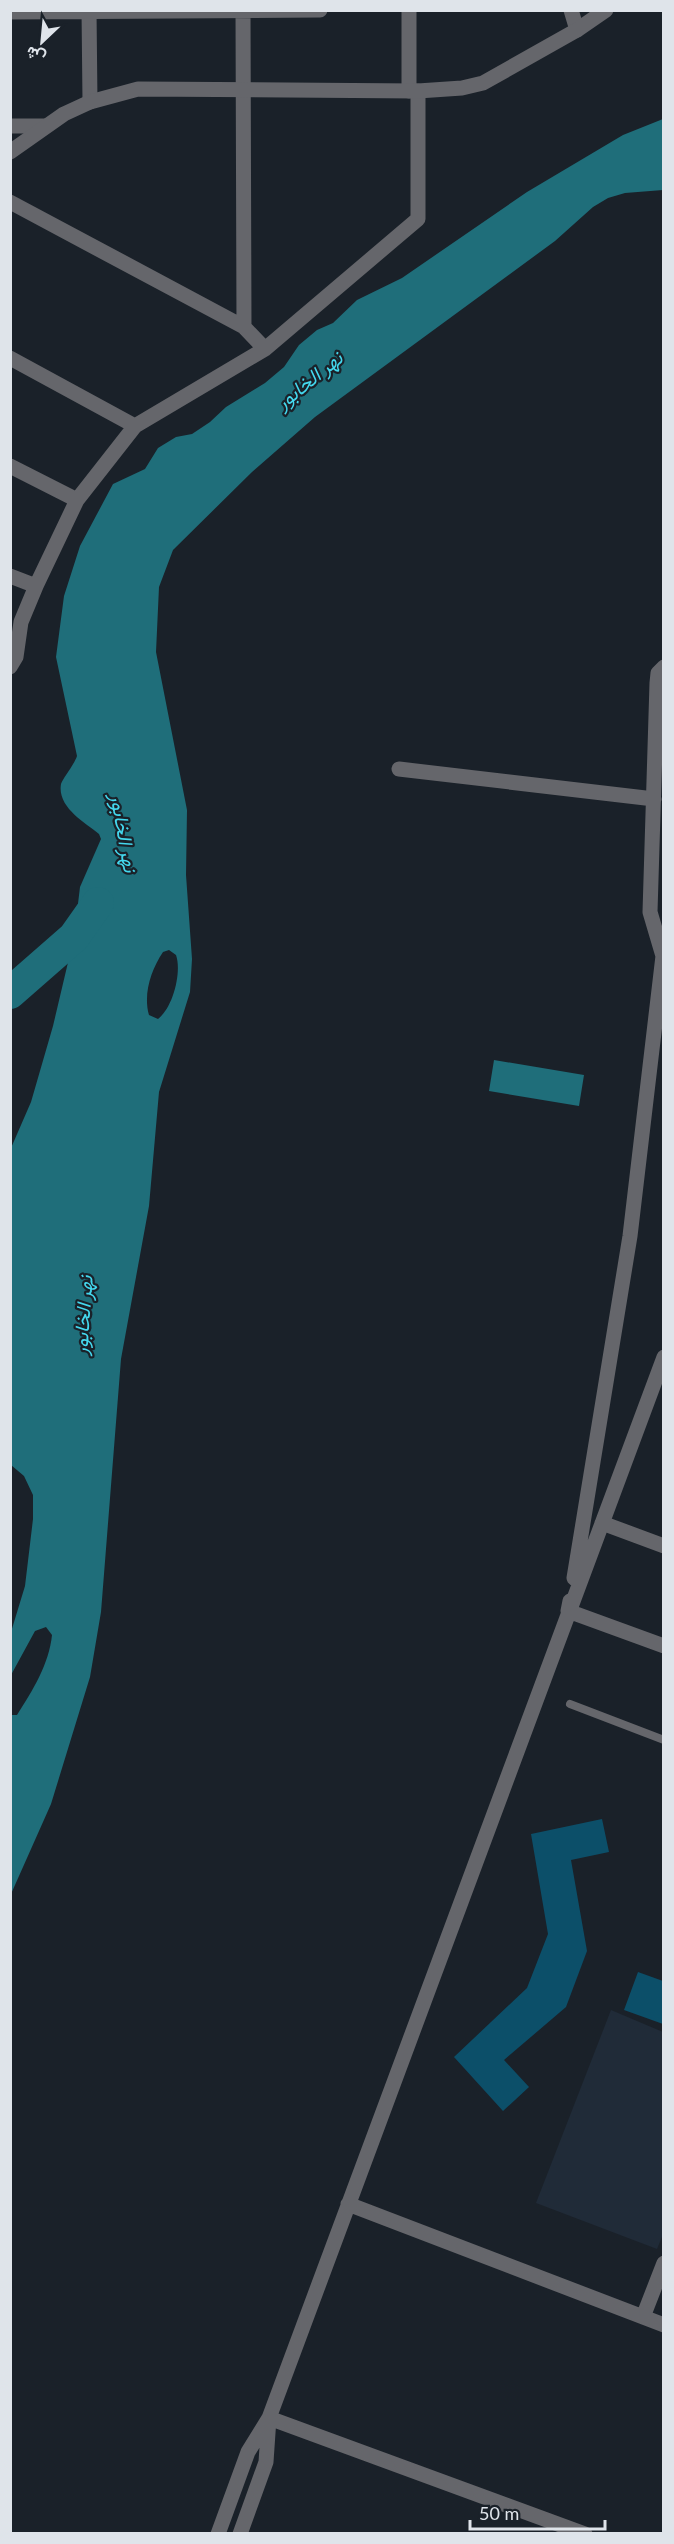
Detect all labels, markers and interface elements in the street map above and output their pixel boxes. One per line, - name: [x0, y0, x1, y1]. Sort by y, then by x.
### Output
- north arrow: [12, 12, 72, 72]
- text: ش: [22, 42, 48, 69]
- water label: نهر الخابور: [269, 344, 349, 416]
- water label: نهر الخابور: [104, 790, 144, 875]
- water label: نهر الخابور: [67, 1273, 99, 1357]
- scale bar: [470, 2493, 605, 2531]
- text: 50 m: [479, 2502, 519, 2524]

